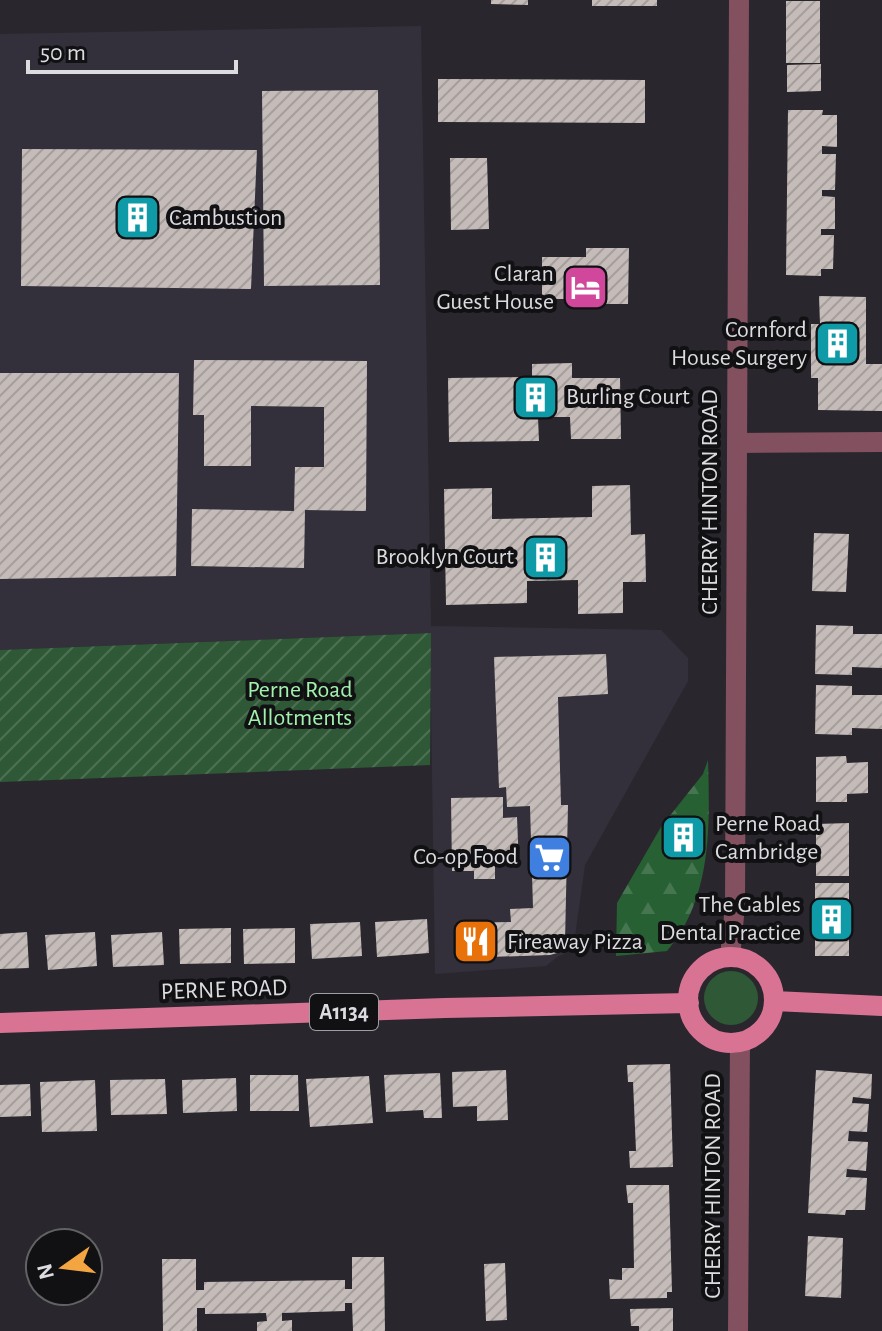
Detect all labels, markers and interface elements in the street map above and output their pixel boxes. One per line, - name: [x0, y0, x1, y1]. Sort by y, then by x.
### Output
- scale bar: [28, 24, 236, 74]
- text: 50 m: [40, 41, 86, 65]
- building icon: Cambustion: [114, 194, 162, 242]
- place label: Cambustion: [169, 206, 282, 230]
- place label: Claran Guest House: [436, 262, 554, 314]
- hotel icon: Claran Guest House: [561, 264, 609, 312]
- place label: Cornford House Surgery: [671, 318, 807, 370]
- building icon: Cornford House Surgery: [814, 320, 862, 368]
- building icon: Burling Court: [511, 373, 559, 421]
- place label: Burling Court: [566, 385, 690, 409]
- street label: CHERRY HINTON ROAD: [698, 389, 722, 615]
- building icon: Brooklyn Court: [521, 533, 569, 581]
- place label: Brooklyn Court: [375, 545, 514, 569]
- park label: Perne Road Allotments: [247, 678, 353, 730]
- place label: Perne Road Cambridge: [715, 812, 820, 864]
- building icon: Perne Road Cambridge: [660, 814, 708, 862]
- supermarket icon: Co-op Food: [525, 833, 573, 881]
- place label: Co-op Food: [413, 845, 518, 869]
- place label: The Gables Dental Practice: [660, 893, 801, 945]
- building icon: The Gables Dental Practice: [808, 895, 856, 943]
- restaurant icon: Fireaway Pizza: [452, 918, 500, 966]
- place label: Fireaway Pizza: [507, 930, 643, 954]
- street label: PERNE ROAD: [160, 976, 288, 1004]
- road number: A1134: [310, 994, 378, 1030]
- street label: CHERRY HINTON ROAD: [701, 1073, 725, 1299]
- north arrow: [24, 1227, 104, 1307]
- text: N: [33, 1262, 58, 1282]

